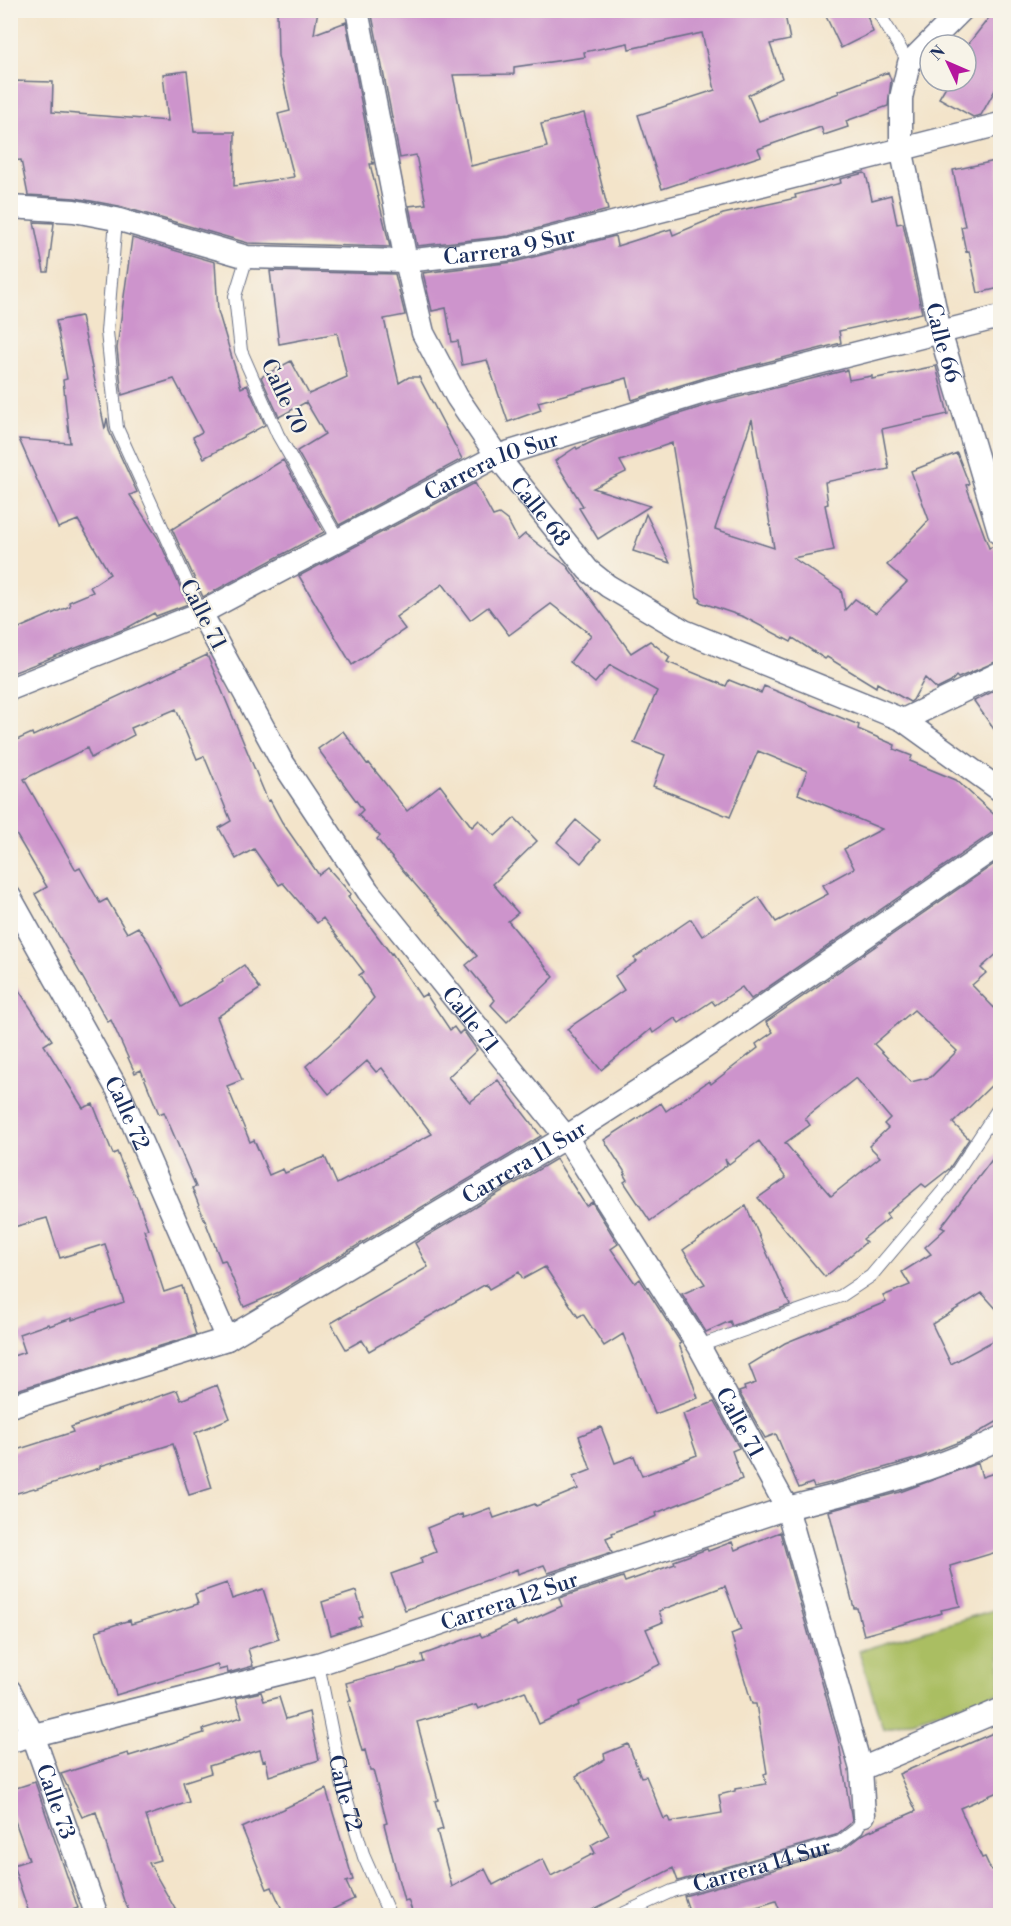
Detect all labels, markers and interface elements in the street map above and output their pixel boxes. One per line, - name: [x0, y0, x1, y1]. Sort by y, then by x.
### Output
- north arrow: [918, 33, 978, 93]
- text: N: [926, 42, 950, 65]
- street label: Carrera 9 Sur: [442, 221, 579, 272]
- street label: Calle 66: [919, 300, 966, 386]
- street label: Calle 70: [254, 355, 313, 439]
- street label: Carrera 10 Sur: [420, 426, 562, 507]
- street label: Calle 68: [504, 472, 576, 552]
- street label: Calle 71: [173, 575, 232, 655]
- street label: Calle 71: [435, 982, 505, 1059]
- street label: Calle 72: [98, 1072, 155, 1155]
- street label: Carrera 11 Sur: [458, 1115, 592, 1211]
- street label: Calle 71: [709, 1383, 769, 1463]
- street label: Carrera 12 Sur: [437, 1566, 582, 1637]
- street label: Calle 72: [322, 1753, 368, 1835]
- street label: Calle 73: [29, 1761, 81, 1843]
- street label: Carrera 14 Sur: [690, 1833, 834, 1899]

